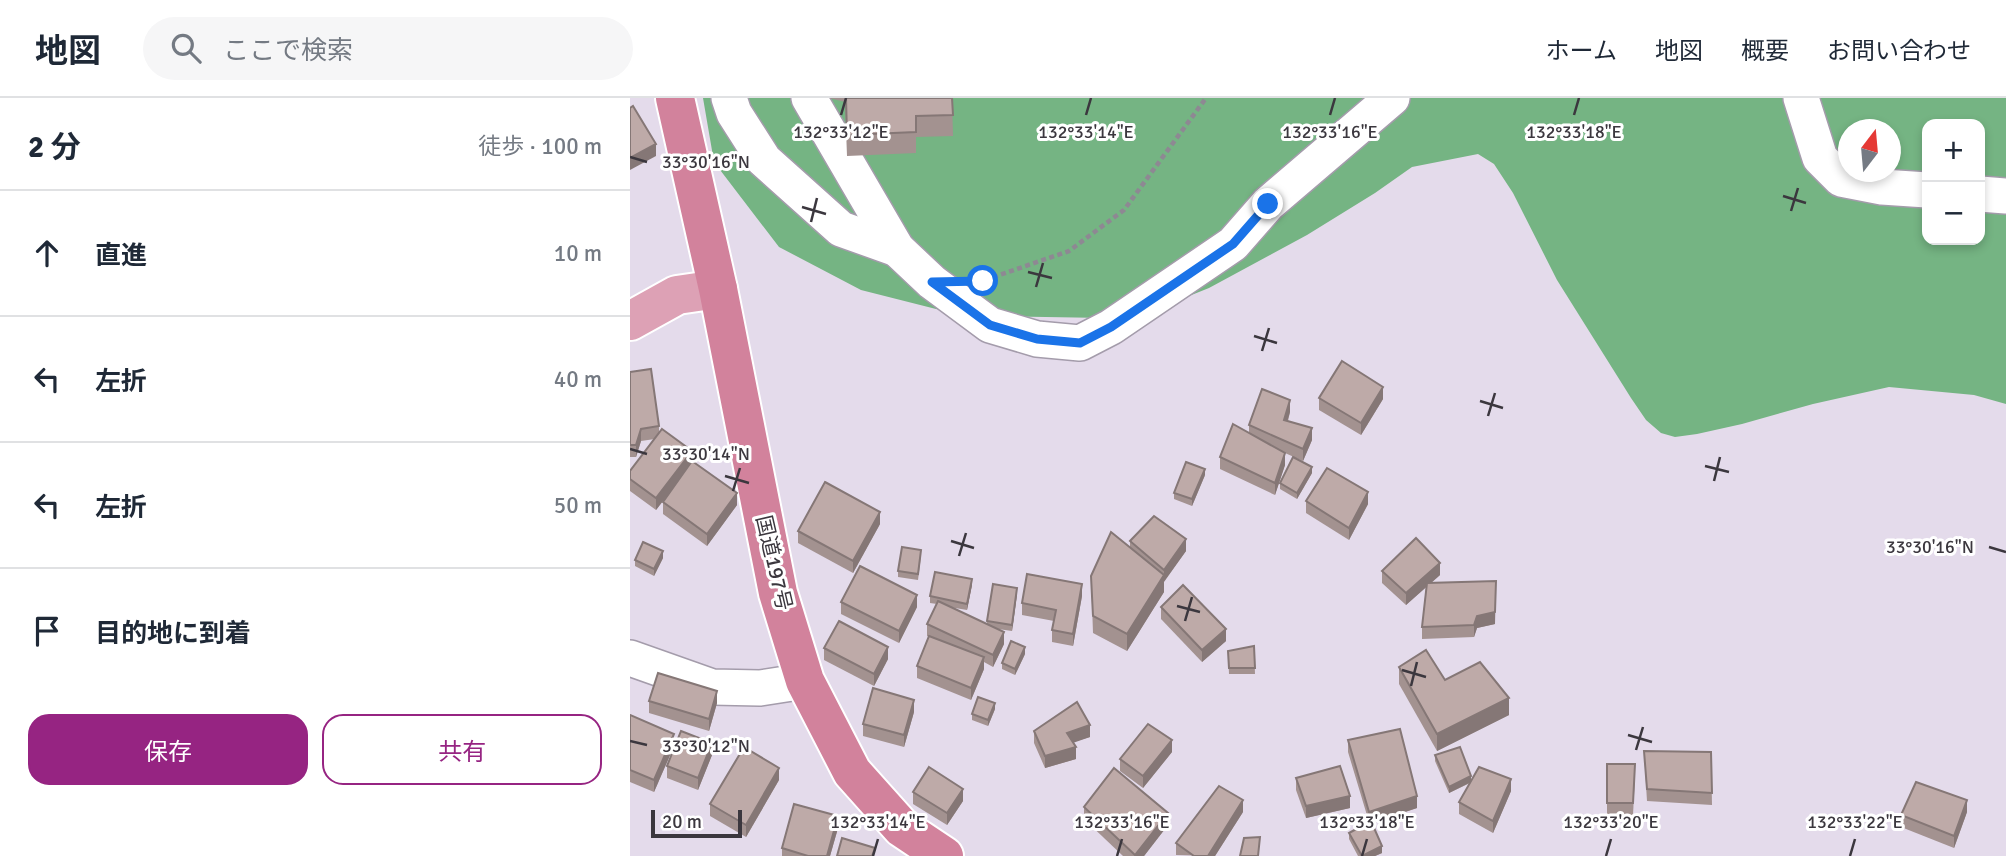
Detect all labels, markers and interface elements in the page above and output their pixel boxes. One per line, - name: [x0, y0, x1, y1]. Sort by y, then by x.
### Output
- search box: [143, 17, 633, 80]
- icon: search: [167, 29, 205, 67]
- text: 地図: [35, 31, 101, 72]
- text: ここで検索: [223, 35, 353, 67]
- text: ホーム: [1546, 36, 1617, 66]
- text: 地図: [1655, 36, 1703, 66]
- text: 概要: [1741, 36, 1789, 66]
- text: お問い合わせ: [1827, 36, 1971, 66]
- north arrow: [1838, 119, 1901, 182]
- map controls: [1922, 119, 1985, 245]
- button: +: [1922, 119, 1985, 182]
- text: 132°33'12"E: [793, 121, 889, 143]
- text: 132°33'14"E: [1038, 121, 1134, 143]
- text: 132°33'16"E: [1282, 121, 1378, 143]
- text: 132°33'18"E: [1526, 121, 1622, 143]
- text: 2 分: [28, 129, 81, 166]
- text: 徒歩 · 100 m: [478, 132, 602, 161]
- text: 33°30'16"N: [662, 151, 750, 173]
- button: −: [1922, 182, 1985, 245]
- route end: [1252, 188, 1283, 219]
- icon: ahead: [28, 234, 66, 272]
- text: 10 m: [554, 239, 602, 268]
- text: 直進: [95, 240, 147, 272]
- route start: [967, 265, 998, 296]
- icon: left: [28, 360, 66, 398]
- text: 40 m: [554, 365, 602, 394]
- text: 左折: [95, 366, 147, 398]
- text: 33°30'14"N: [662, 443, 750, 465]
- icon: left: [28, 486, 66, 524]
- text: 50 m: [554, 491, 602, 520]
- text: 左折: [95, 492, 147, 524]
- street label: 国道197号: [750, 513, 798, 613]
- text: 33°30'16"N: [1886, 536, 1974, 558]
- icon: arrive: [28, 612, 66, 650]
- text: 目的地に到着: [95, 618, 251, 650]
- button: 保存: [28, 714, 308, 785]
- button: 共有: [322, 714, 602, 785]
- text: 33°30'12"N: [662, 735, 750, 757]
- scale bar: [651, 807, 742, 839]
- text: 20 m: [662, 810, 702, 834]
- text: 132°33'14"E: [830, 811, 926, 833]
- text: 132°33'16"E: [1074, 811, 1170, 833]
- text: 132°33'18"E: [1319, 811, 1415, 833]
- text: 132°33'20"E: [1563, 811, 1659, 833]
- text: 132°33'22"E: [1807, 811, 1903, 833]

